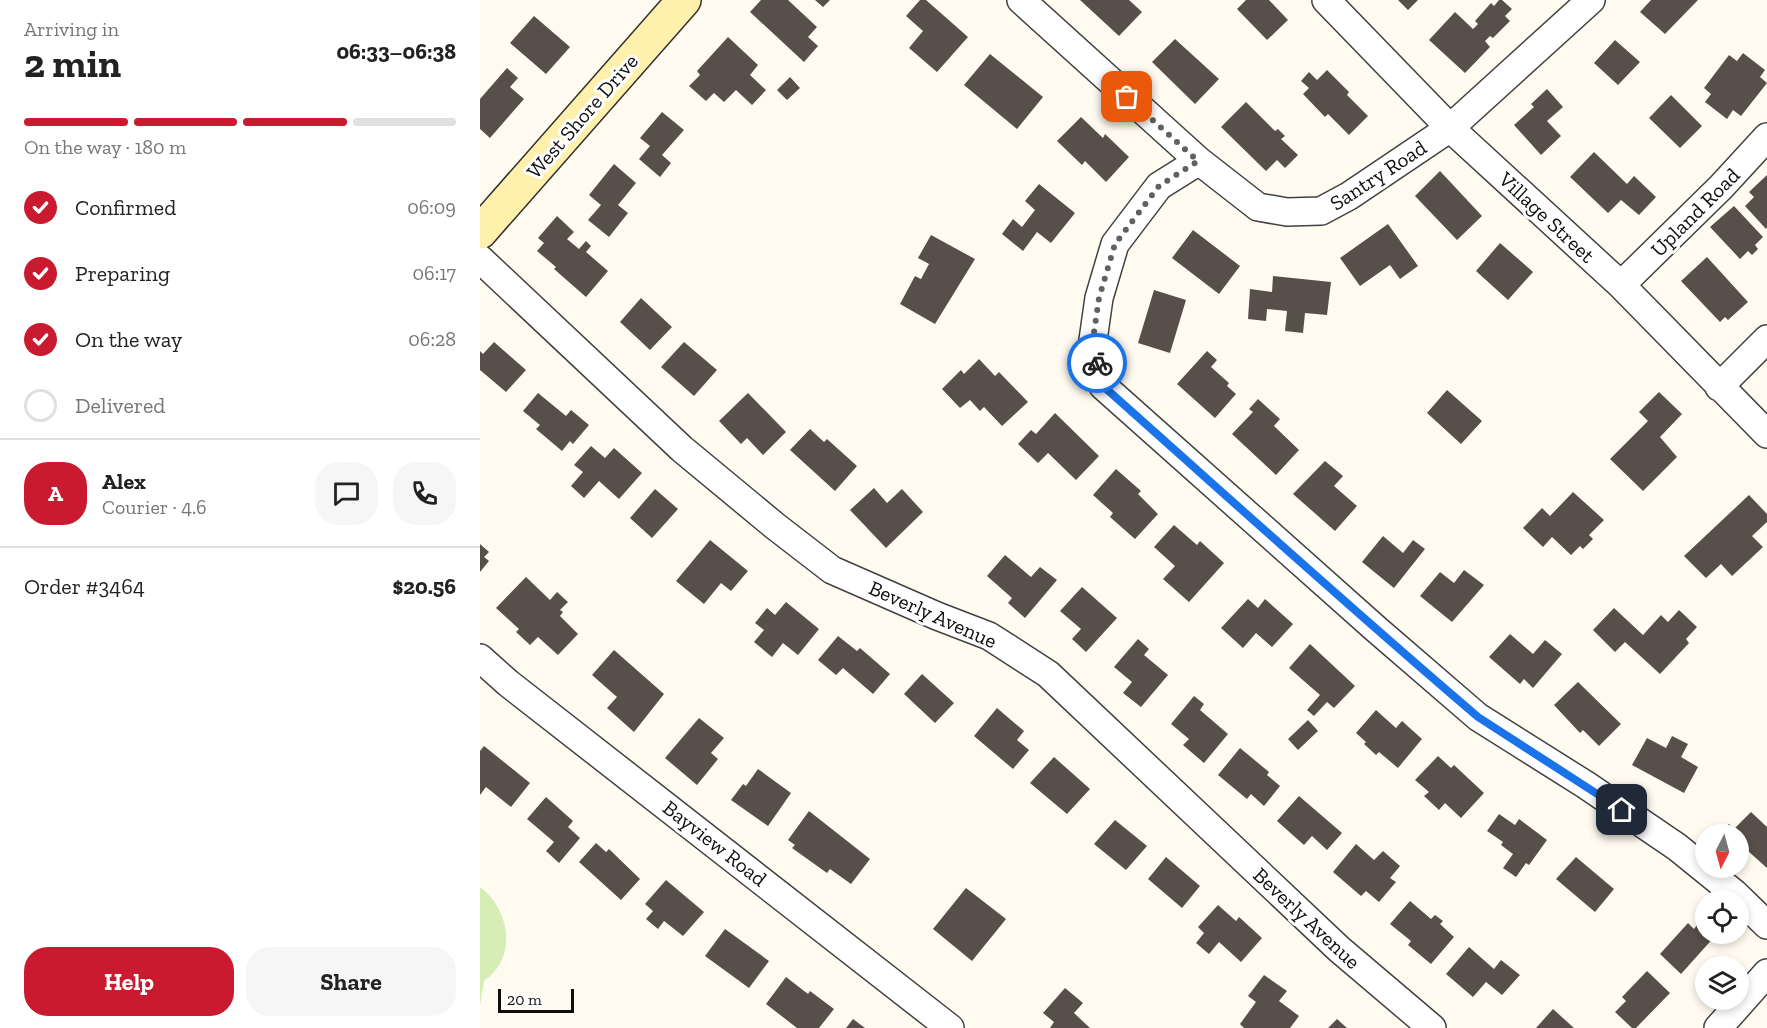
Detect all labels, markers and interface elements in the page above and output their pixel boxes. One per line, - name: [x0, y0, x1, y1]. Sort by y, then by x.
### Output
- text: Arriving in: [24, 17, 119, 41]
- text: 06:33–06:38: [336, 38, 456, 65]
- text: 2 min: [24, 40, 121, 87]
- street label: West Shore Drive: [521, 48, 643, 183]
- pin: [1101, 71, 1152, 122]
- icon: bag: [1110, 80, 1143, 113]
- street label: Santry Road: [1325, 134, 1431, 215]
- text: On the way · 180 m: [24, 135, 186, 159]
- street label: Upland Road: [1645, 162, 1745, 262]
- street label: Village Street: [1493, 166, 1600, 268]
- icon: check: [24, 191, 57, 224]
- text: Confirmed: [75, 194, 176, 221]
- text: 06:09: [407, 195, 456, 219]
- icon: check: [24, 257, 57, 290]
- text: Preparing: [75, 260, 170, 287]
- text: 06:17: [413, 261, 456, 285]
- icon: check: [24, 323, 57, 356]
- text: On the way: [75, 326, 182, 353]
- text: 06:28: [408, 327, 456, 351]
- courier: [1067, 333, 1127, 393]
- icon: bike: [1081, 347, 1114, 380]
- text: Delivered: [75, 392, 165, 419]
- button: chat: [315, 462, 378, 525]
- button: phone: [393, 462, 456, 525]
- text: Alex: [102, 468, 146, 495]
- text: A: [48, 480, 63, 507]
- text: Courier · 4.6: [102, 495, 207, 519]
- text: Order #3464: [24, 573, 145, 600]
- text: $20.56: [392, 573, 456, 600]
- street label: Beverly Avenue: [865, 575, 1001, 653]
- pin: [1596, 784, 1647, 835]
- icon: home: [1605, 793, 1638, 826]
- street label: Bayview Road: [658, 795, 772, 892]
- north arrow: [1695, 824, 1749, 878]
- map controls: [1695, 824, 1749, 1010]
- street label: Beverly Avenue: [1248, 862, 1366, 974]
- button: locate: [1695, 890, 1749, 944]
- button: Help: [24, 947, 234, 1016]
- button: Share: [246, 947, 456, 1016]
- button: layers: [1695, 956, 1749, 1010]
- scale bar: [498, 986, 574, 1014]
- text: 20 m: [507, 990, 542, 1009]

